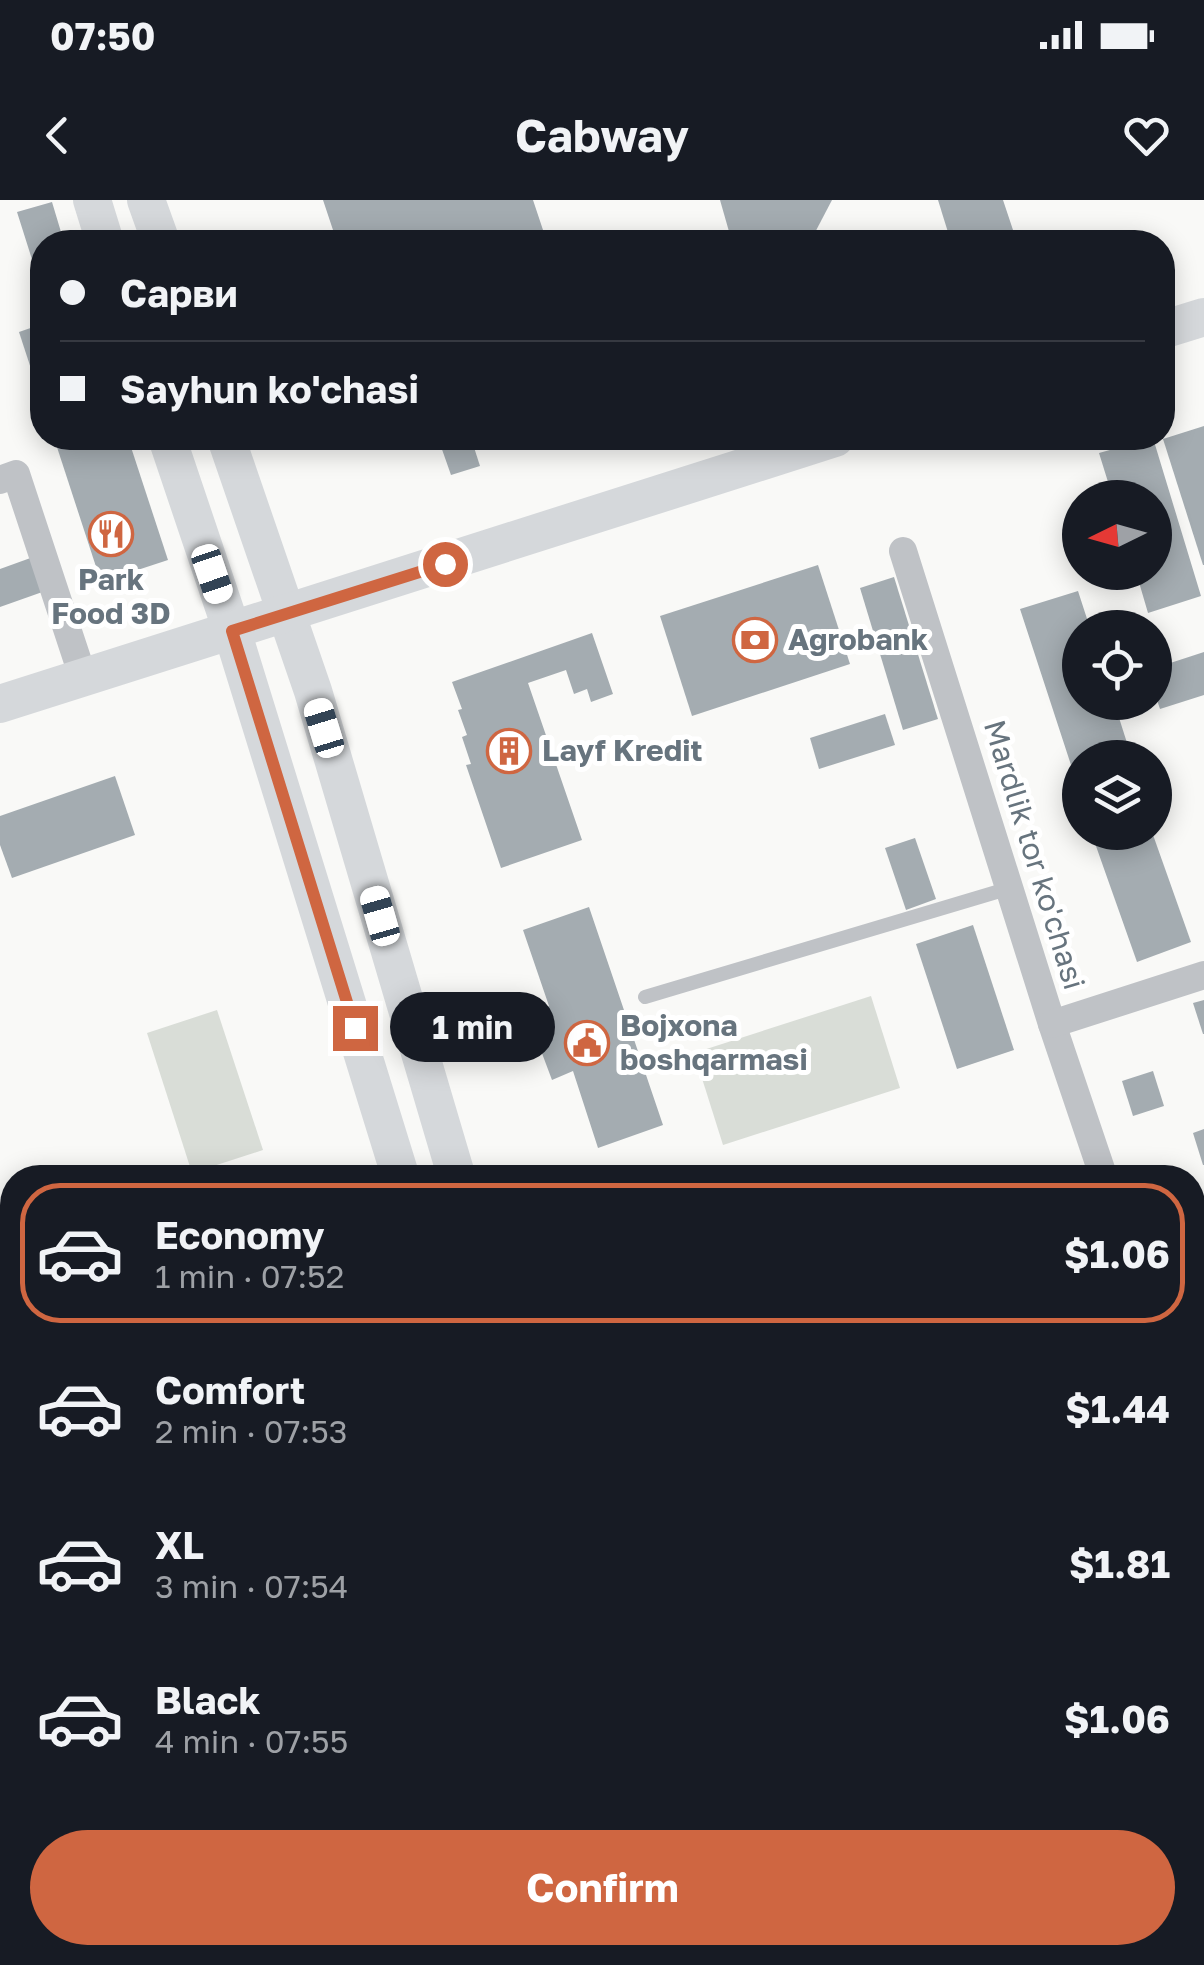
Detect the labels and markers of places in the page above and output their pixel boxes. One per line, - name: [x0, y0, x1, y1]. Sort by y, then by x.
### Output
- restaurant icon: Park Food 3D: [88, 511, 134, 557]
- place label: Park Food 3D: [51, 561, 171, 631]
- bank icon: Agrobank: [732, 617, 778, 663]
- place label: Agrobank: [788, 621, 929, 657]
- building icon: Layf Kredit: [486, 728, 532, 774]
- place label: Layf Kredit: [542, 732, 702, 768]
- place label: Bojxona boshqarmasi: [620, 1007, 808, 1077]
- public building icon: Bojxona boshqarmasi: [564, 1020, 610, 1066]

